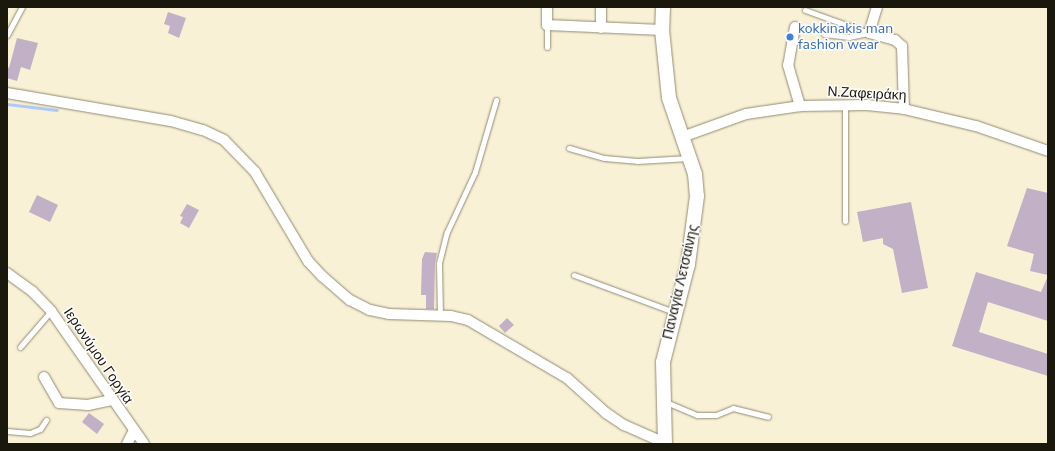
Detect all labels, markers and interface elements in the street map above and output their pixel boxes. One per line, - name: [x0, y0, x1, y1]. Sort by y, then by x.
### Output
- place label: kokkinakis man fashion wear: [798, 21, 893, 54]
- marker: kokkinakis man fashion wear: [785, 32, 795, 42]
- street label: Ν.Ζαφειράκη: [827, 84, 907, 104]
- street label: Παναγία Λετσαίνης: [660, 223, 702, 341]
- street label: Ιερωνύμου Γοργία: [60, 305, 136, 407]

